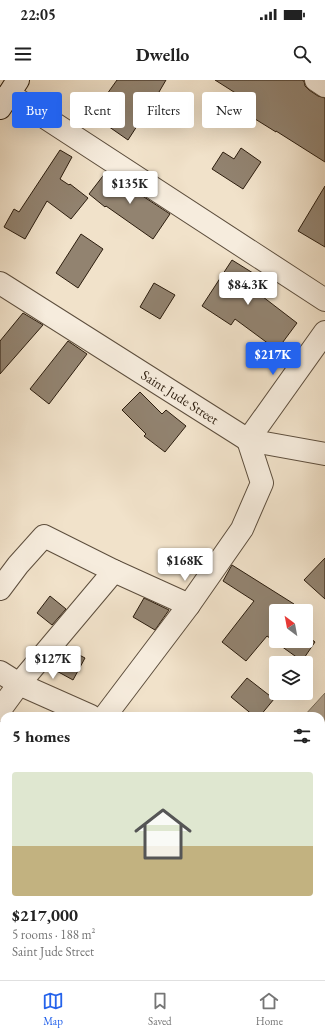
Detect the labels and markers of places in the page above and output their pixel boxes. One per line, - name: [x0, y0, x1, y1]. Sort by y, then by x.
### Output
- pin: $135K: [102, 171, 158, 205]
- pin: $84.3K: [215, 272, 281, 306]
- pin: $217K: [245, 342, 301, 376]
- pin: $168K: [157, 548, 213, 582]
- pin: $127K: [25, 646, 81, 680]

